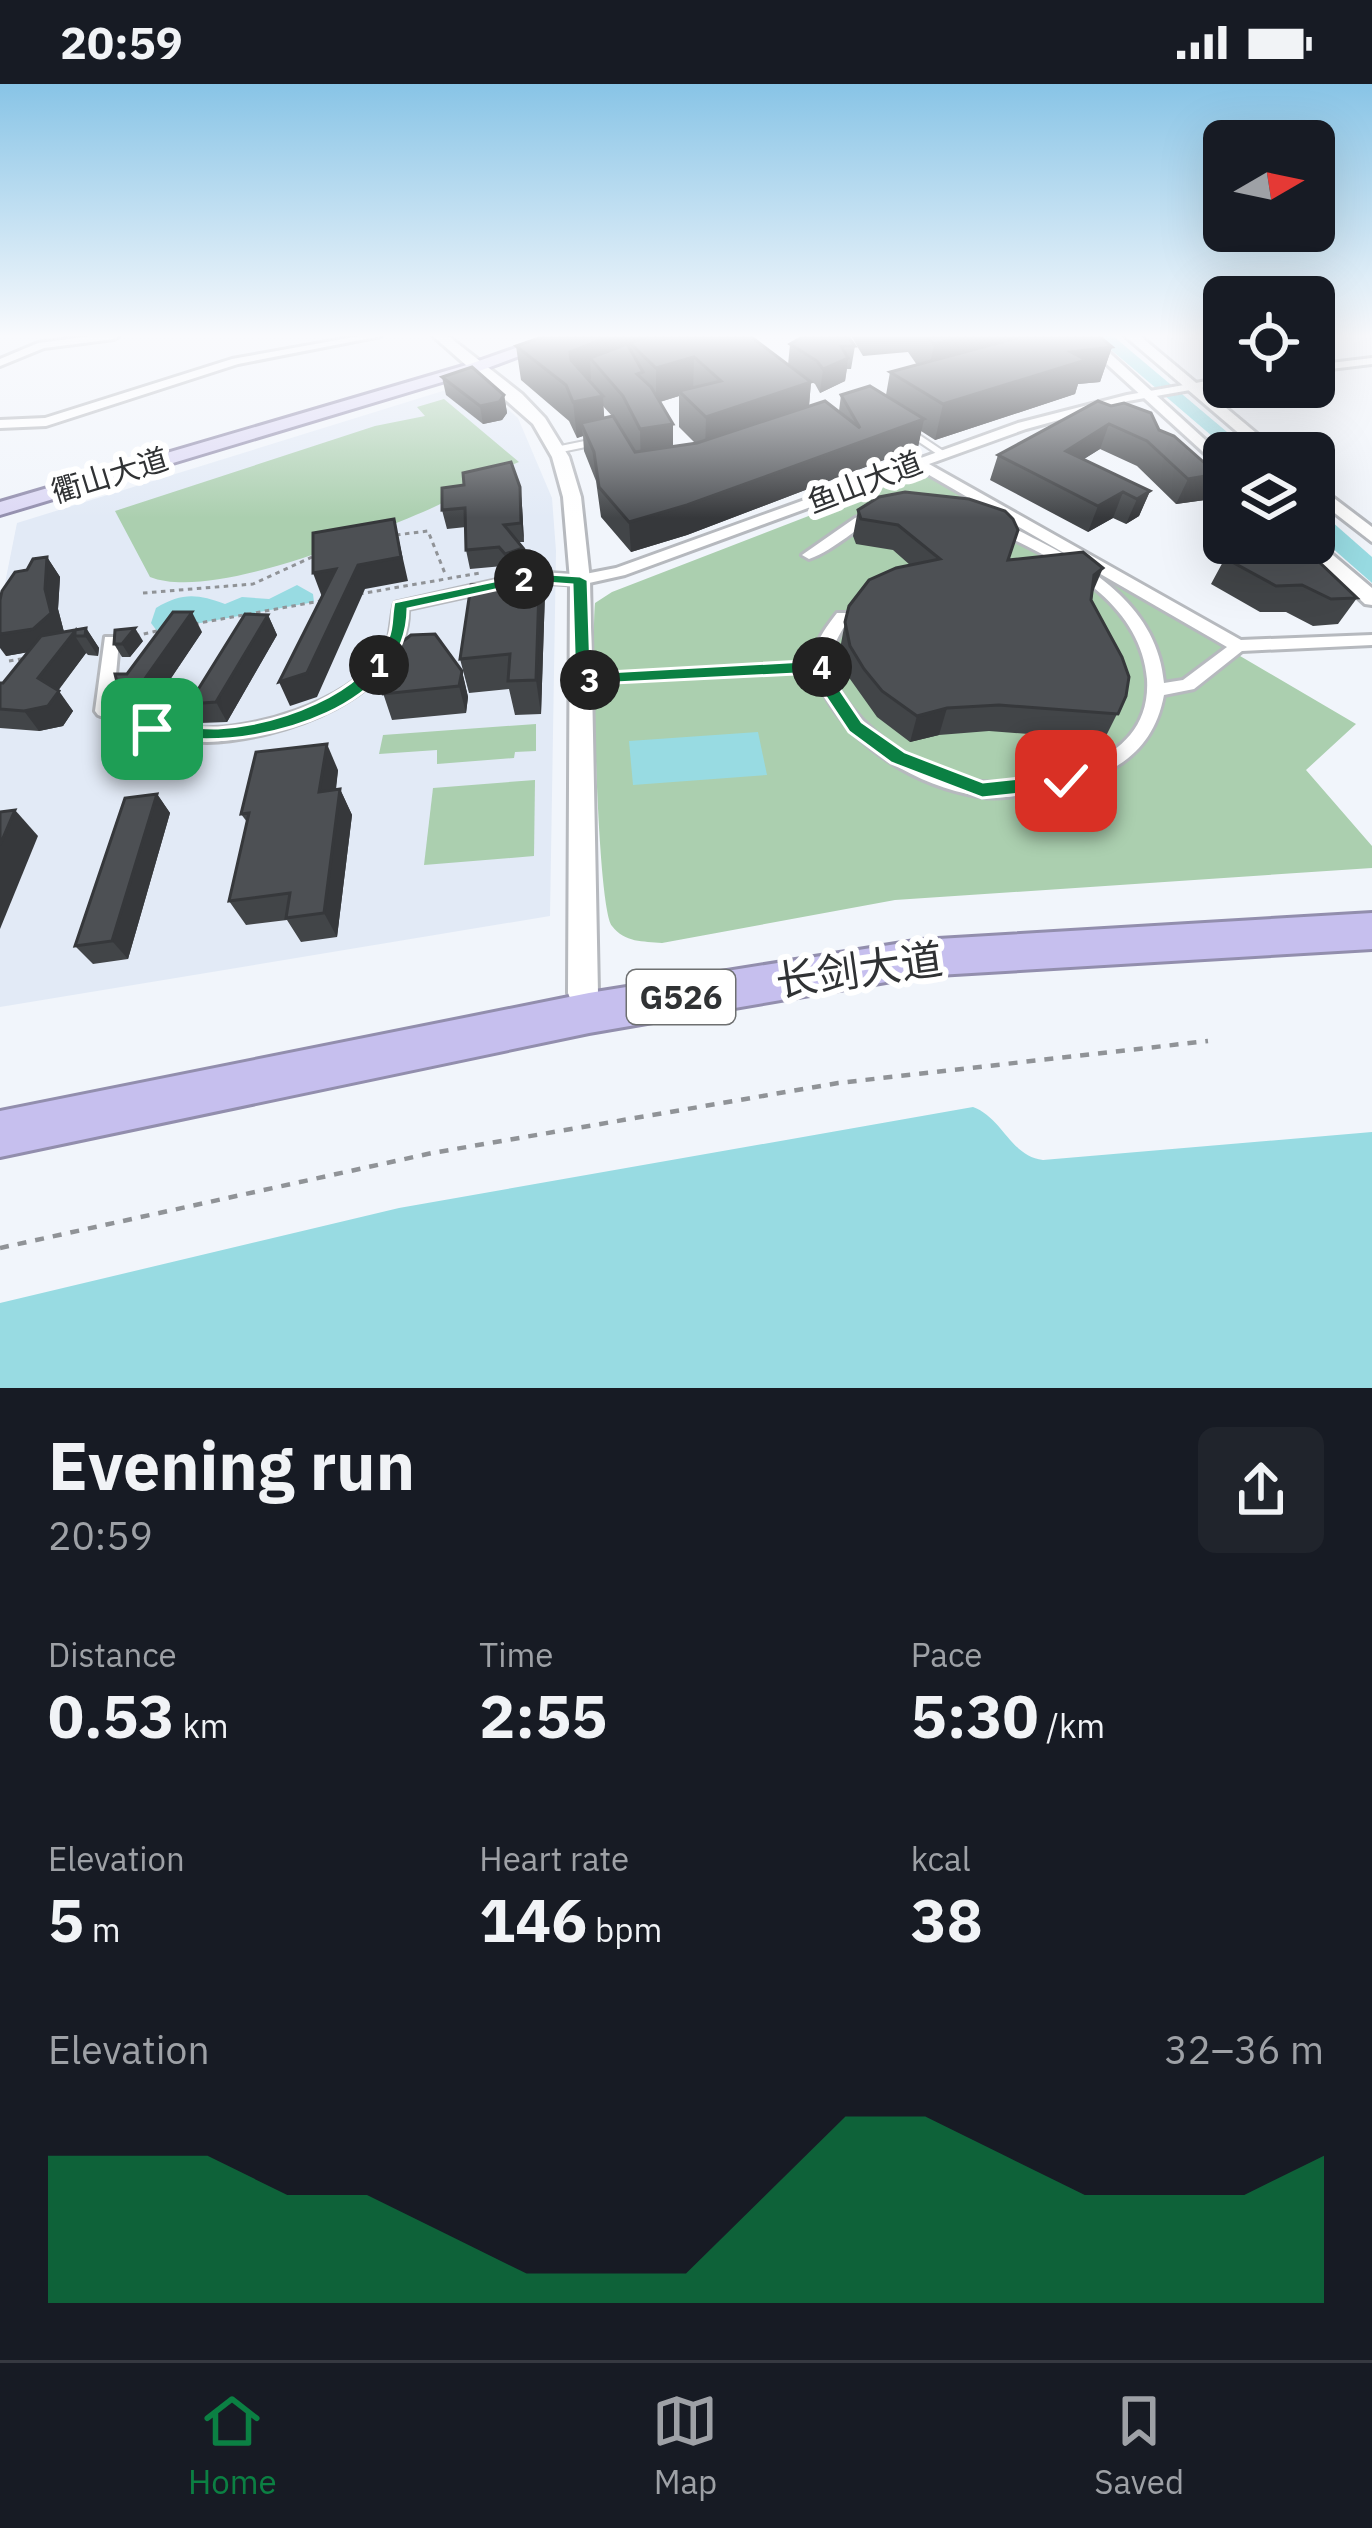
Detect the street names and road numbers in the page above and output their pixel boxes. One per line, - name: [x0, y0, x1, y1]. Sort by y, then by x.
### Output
- street label: 衢山大道: [46, 438, 173, 511]
- street label: 鱼山大道: [801, 442, 927, 521]
- street label: 长剑大道: [772, 931, 946, 1008]
- road number: G526: [627, 970, 735, 1024]

